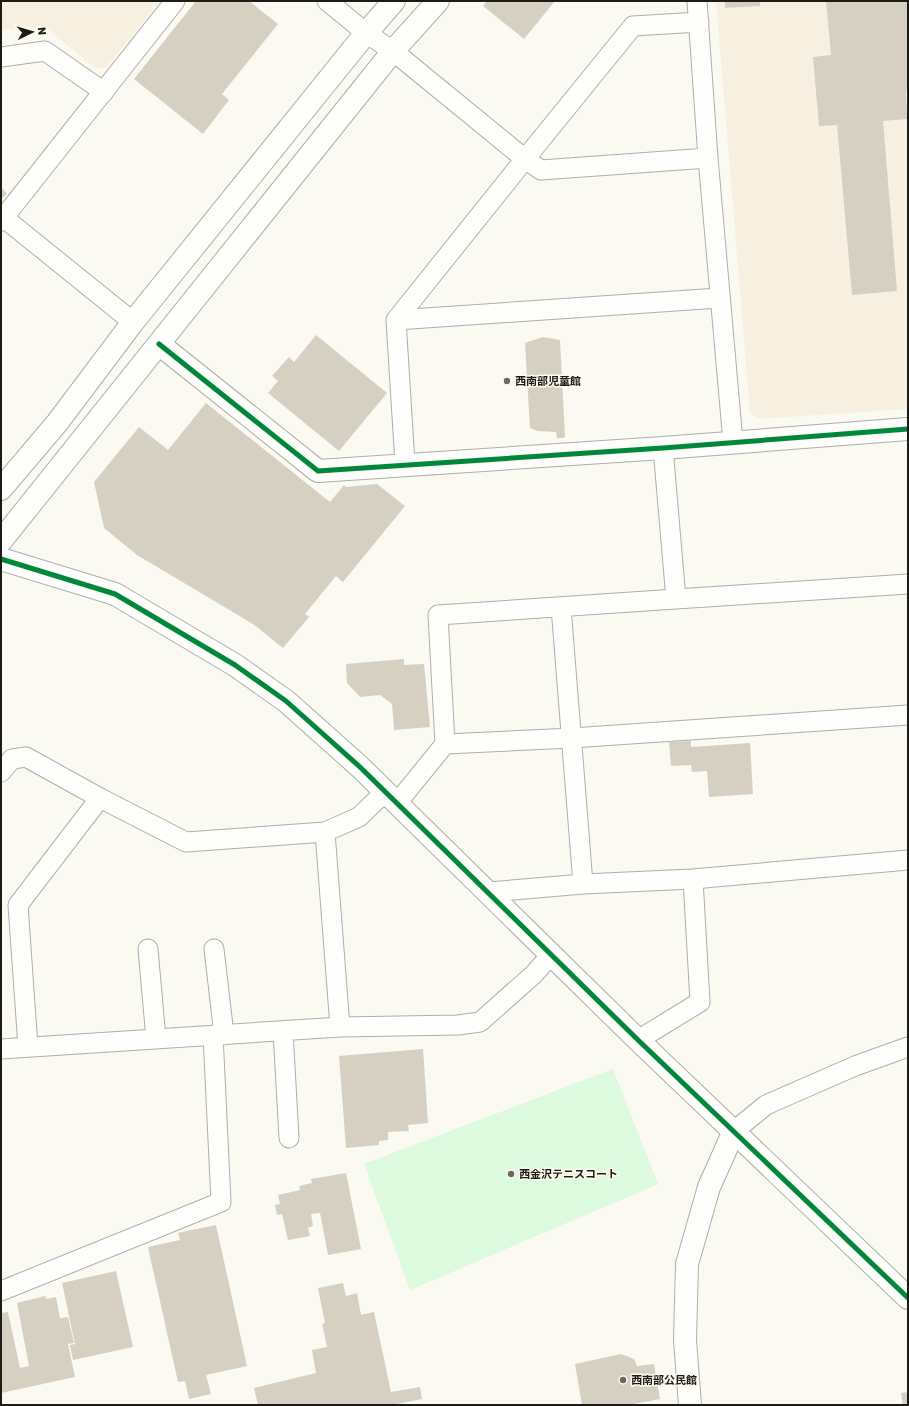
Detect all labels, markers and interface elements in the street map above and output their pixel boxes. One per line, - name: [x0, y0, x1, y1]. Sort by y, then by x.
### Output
- north arrow: [12, 12, 52, 52]
- text: N: [35, 27, 48, 36]
- place label: 西南部児童館: [515, 375, 581, 388]
- marker: 西南部児童館: [502, 376, 512, 386]
- place label: 西金沢テニスコート: [519, 1168, 618, 1181]
- marker: 西金沢テニスコート: [506, 1169, 516, 1179]
- place label: 西南部公民館: [631, 1374, 697, 1387]
- marker: 西南部公民館: [618, 1375, 628, 1385]

